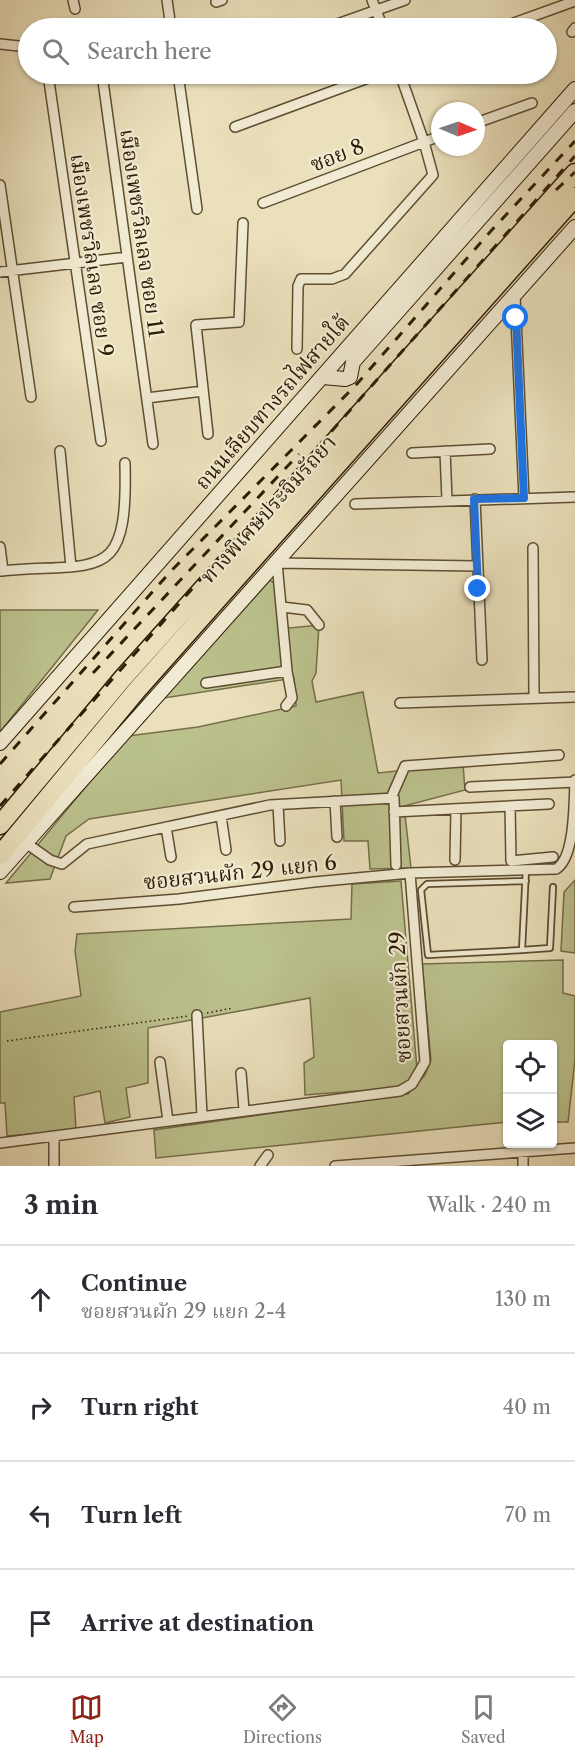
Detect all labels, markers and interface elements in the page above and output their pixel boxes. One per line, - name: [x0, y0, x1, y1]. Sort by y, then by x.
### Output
- search box: [18, 18, 557, 84]
- icon: search: [39, 35, 72, 68]
- text: Search here: [87, 38, 212, 65]
- north arrow: [431, 102, 485, 156]
- street label: เมืองเพชรวิลเลจ ซอย 11: [115, 127, 169, 339]
- street label: ซอย 8: [307, 133, 367, 177]
- street label: เมืองเพชรวิลเลจ ซอย 9: [65, 152, 119, 358]
- route start: [502, 304, 528, 330]
- street label: ถนนเลียบทางรถไฟสายใต้: [188, 308, 354, 494]
- street label: ทางพิเศษประจิมรัถยา: [195, 430, 341, 588]
- route end: [464, 575, 490, 601]
- street label: ซอยสวนผัก 29 แยก 6: [142, 849, 338, 895]
- street label: ซอยสวนผัก 29: [384, 931, 416, 1063]
- map controls: [503, 1040, 557, 1148]
- button: locate: [503, 1040, 557, 1094]
- button: layers: [503, 1094, 557, 1148]
- text: 3 min: [24, 1189, 98, 1221]
- text: Walk · 240 m: [427, 1193, 551, 1217]
- text: Continue: [81, 1270, 187, 1297]
- icon: ahead: [24, 1283, 57, 1316]
- text: 130 m: [495, 1287, 551, 1311]
- text: ซอยสวนผัก 29 แยก 2-4: [81, 1299, 286, 1323]
- icon: right: [24, 1391, 57, 1424]
- text: Turn right: [81, 1394, 199, 1421]
- text: 40 m: [503, 1395, 551, 1419]
- icon: left: [24, 1499, 57, 1532]
- text: Turn left: [81, 1502, 182, 1529]
- text: 70 m: [505, 1503, 551, 1527]
- icon: arrive: [24, 1607, 57, 1640]
- text: Arrive at destination: [81, 1610, 314, 1637]
- tab: Map: [70, 1691, 104, 1747]
- tab: Directions: [243, 1691, 322, 1747]
- tab: Saved: [461, 1691, 505, 1747]

